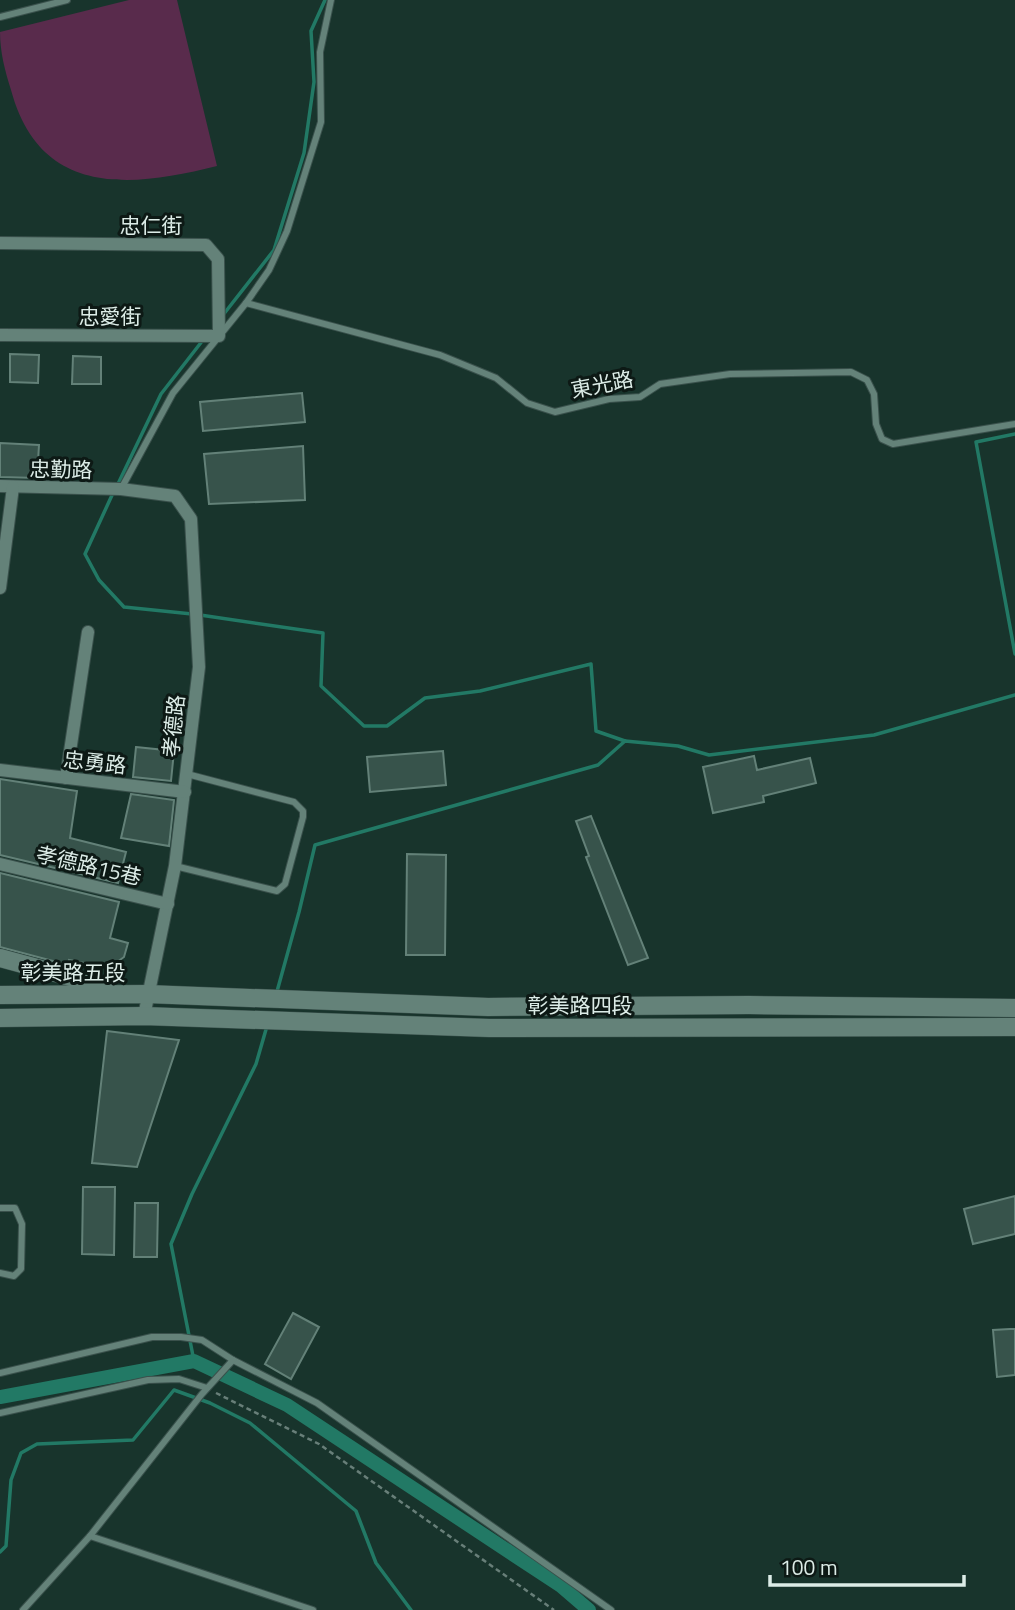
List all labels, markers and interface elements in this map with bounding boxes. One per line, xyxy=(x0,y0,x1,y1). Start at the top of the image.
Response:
street label: 忠仁街 xyxy=(120,209,183,241)
street label: 忠愛街 xyxy=(79,300,142,332)
street label: 東光路 xyxy=(568,362,636,406)
street label: 忠勤路 xyxy=(29,452,93,486)
street label: 孝德路 xyxy=(154,693,192,759)
street label: 忠勇路 xyxy=(62,743,128,781)
street label: 孝德路15巷 xyxy=(33,837,145,893)
street label: 彰美路五段 xyxy=(21,956,126,988)
street label: 彰美路四段 xyxy=(528,989,633,1021)
scale bar xyxy=(770,1544,964,1588)
text: 100 m xyxy=(780,1551,837,1583)

